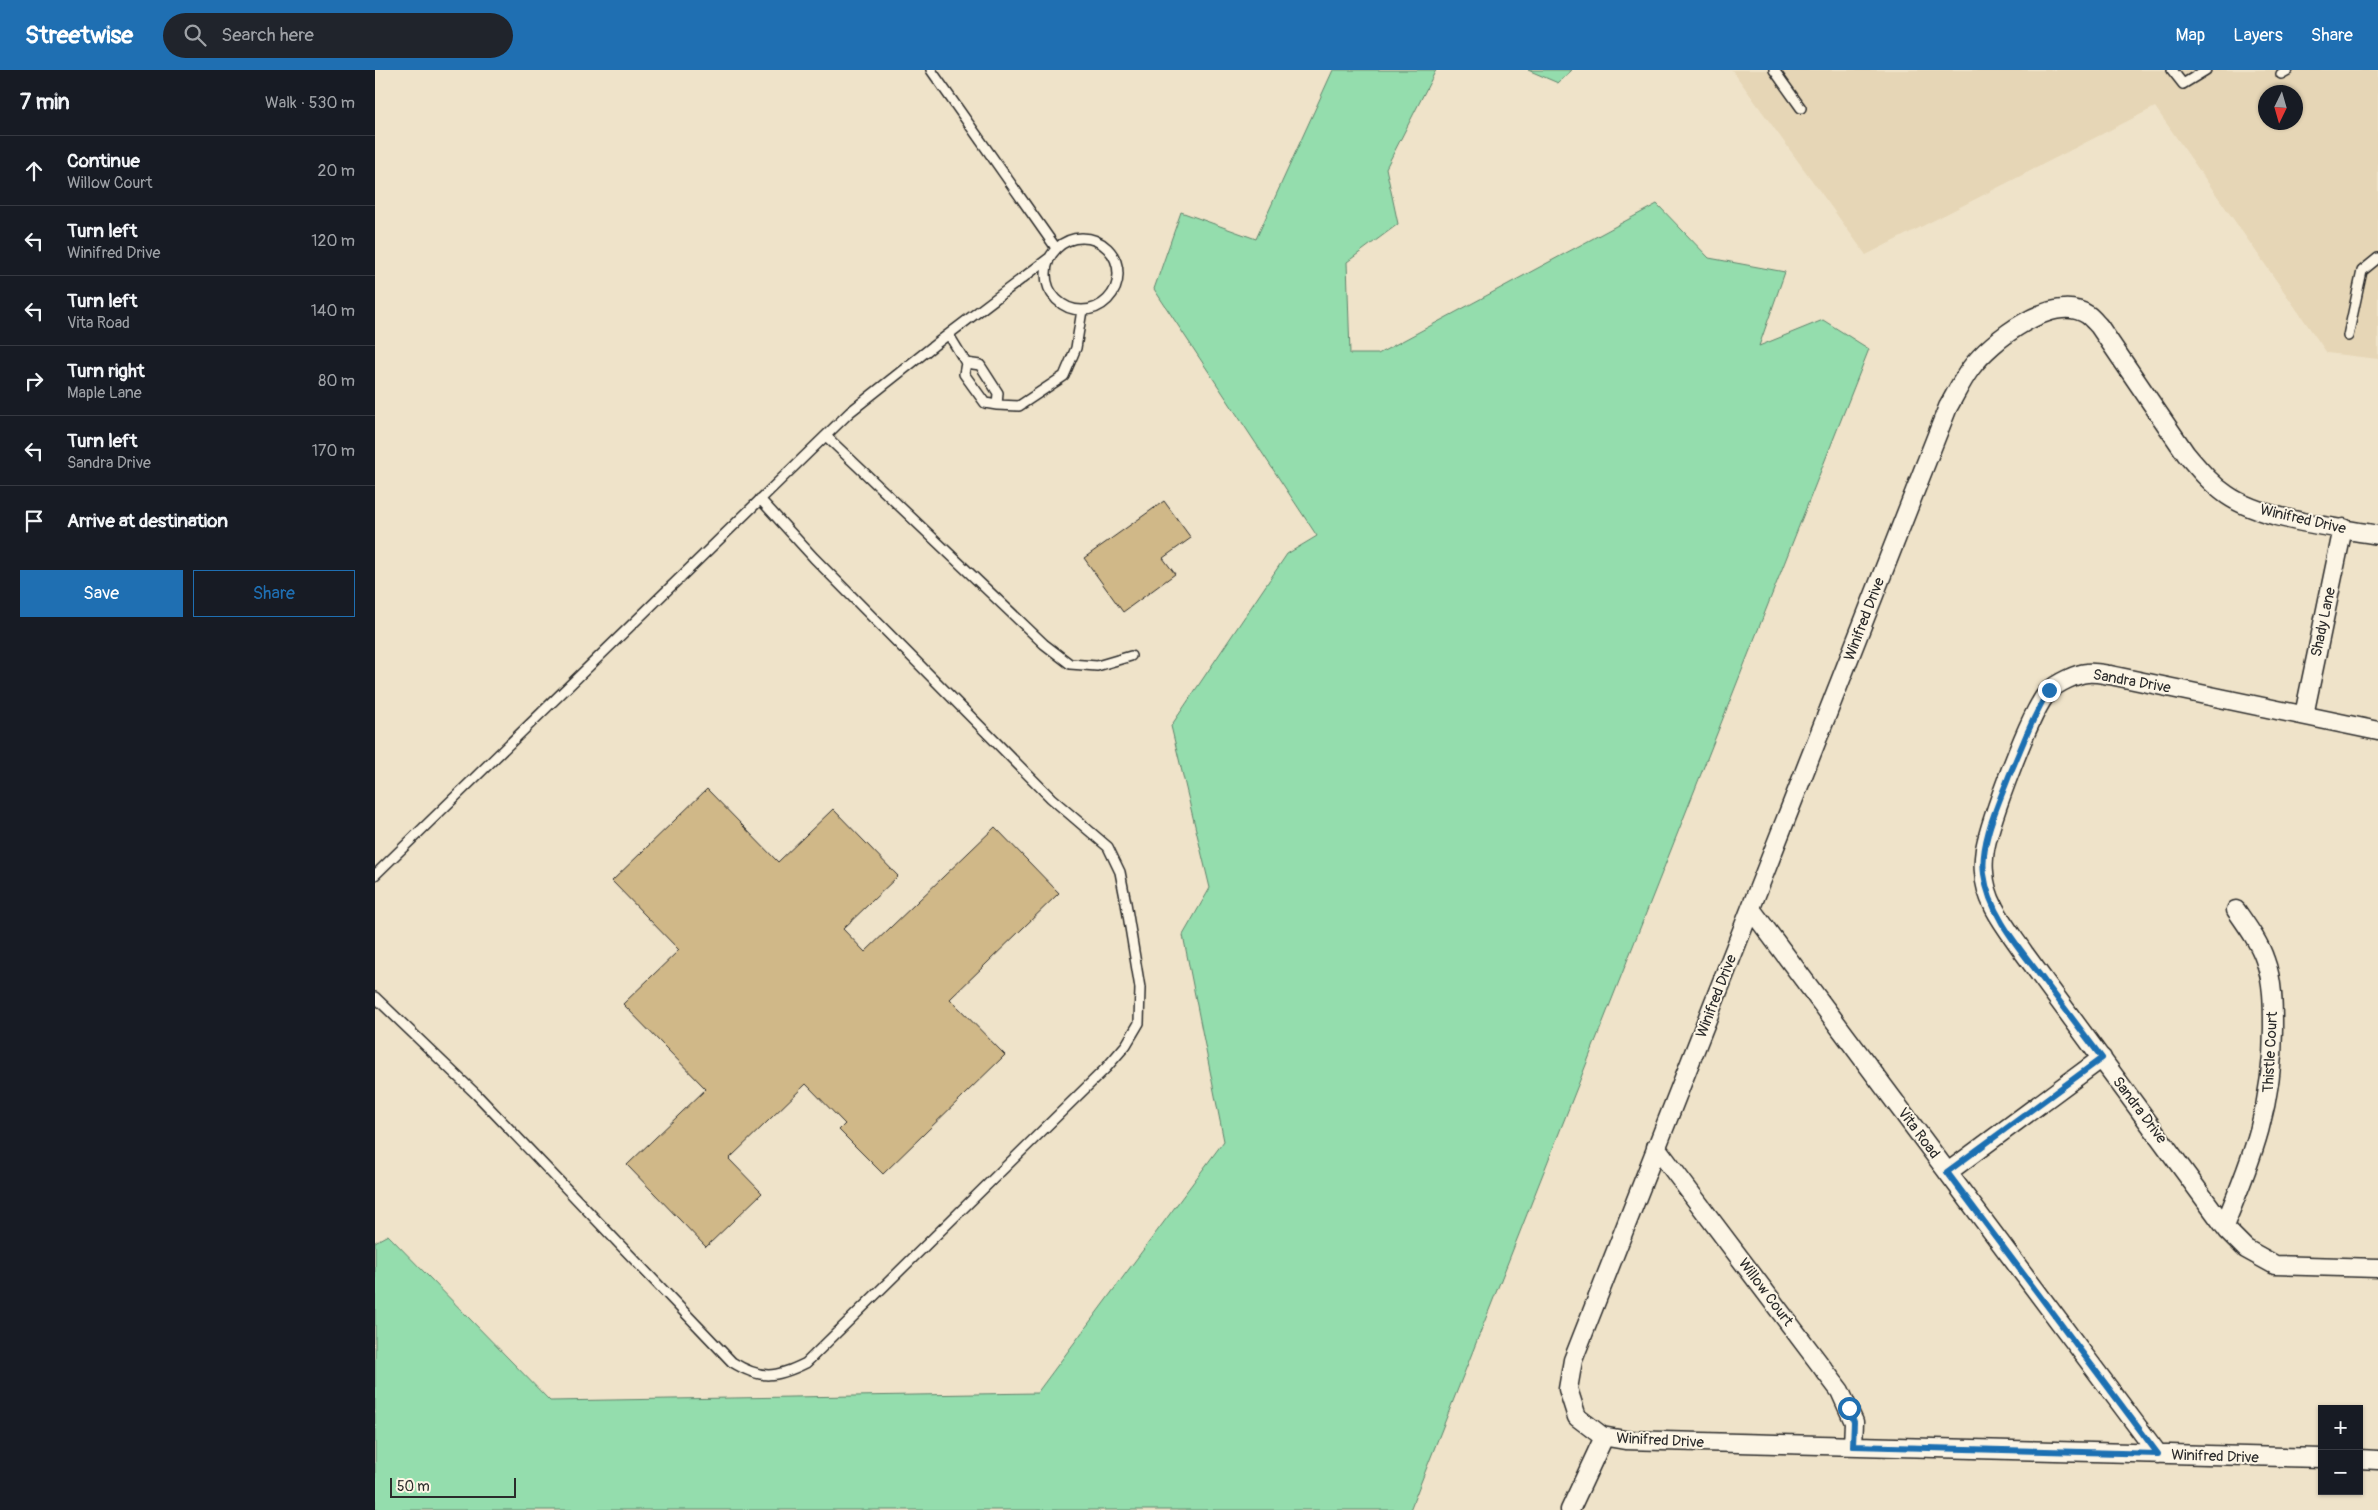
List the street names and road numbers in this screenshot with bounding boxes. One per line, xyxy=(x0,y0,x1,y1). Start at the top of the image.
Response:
street label: Winifred Drive xyxy=(2258,500,2348,539)
street label: Winifred Drive xyxy=(1840,574,1889,664)
street label: Shady Lane xyxy=(2307,585,2340,659)
street label: Sandra Drive xyxy=(2091,665,2173,698)
street label: Winifred Drive xyxy=(1692,951,1741,1041)
street label: Thistle Court xyxy=(2259,1010,2282,1093)
street label: Sandra Drive xyxy=(2108,1073,2171,1148)
street label: Vita Road xyxy=(1893,1104,1944,1163)
street label: Willow Court xyxy=(1734,1255,1798,1331)
street label: Winifred Drive xyxy=(1616,1429,1705,1452)
street label: Winifred Drive xyxy=(2171,1445,2260,1468)

